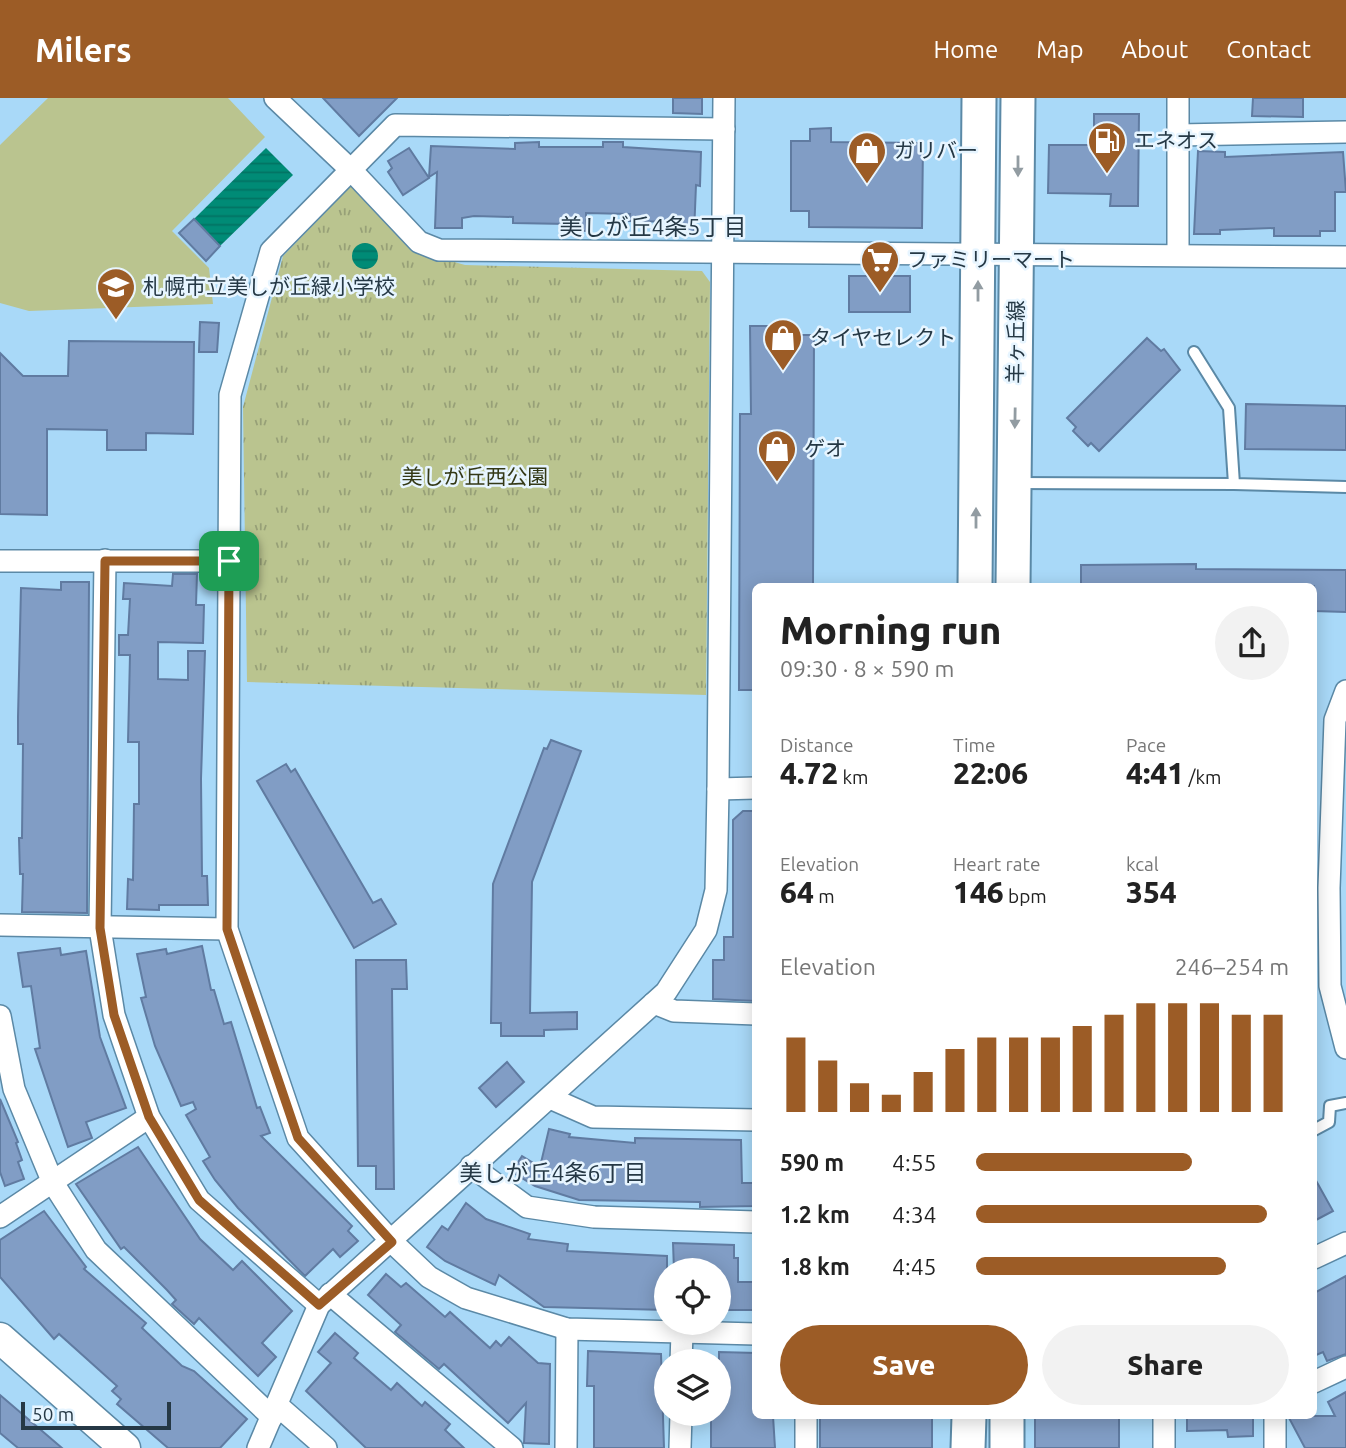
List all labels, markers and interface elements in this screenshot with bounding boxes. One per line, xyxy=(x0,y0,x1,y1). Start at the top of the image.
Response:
text: Milers xyxy=(35,31,132,68)
text: Home xyxy=(933,36,998,63)
text: Map xyxy=(1036,36,1083,63)
text: About xyxy=(1121,36,1188,63)
text: Contact xyxy=(1226,36,1311,63)
fuel station icon: エネオス xyxy=(1086,120,1128,175)
place label: エネオス xyxy=(1134,128,1218,152)
shop icon: ガリバー xyxy=(846,130,888,185)
place label: ガリバー xyxy=(894,138,978,162)
one-way arrow xyxy=(1012,155,1024,177)
district label: 美しが丘4条5丁目 xyxy=(560,214,746,239)
supermarket icon: ファミリーマート xyxy=(859,239,901,294)
place label: ファミリーマート xyxy=(907,247,1075,271)
school or university icon: 札幌市立美しが丘緑小学校 xyxy=(95,266,137,321)
place label: 札幌市立美しが丘緑小学校 xyxy=(143,274,395,298)
one-way arrow xyxy=(972,279,983,301)
street label: 羊ヶ丘線 xyxy=(1002,300,1028,384)
shop icon: タイヤセレクト xyxy=(762,317,804,372)
place label: タイヤセレクト xyxy=(810,325,956,349)
one-way arrow xyxy=(1009,407,1021,429)
shop icon: ゲオ xyxy=(756,428,798,483)
place label: ゲオ xyxy=(804,436,846,460)
park label: 美しが丘西公園 xyxy=(402,464,549,488)
one-way arrow xyxy=(970,507,982,529)
pin xyxy=(199,531,259,591)
icon: arrive xyxy=(210,542,248,580)
button: share xyxy=(1215,606,1289,680)
text: Morning run xyxy=(780,609,1001,651)
text: 09:30 · 8 × 590 m xyxy=(780,656,954,681)
text: Distance xyxy=(780,734,854,756)
text: Time xyxy=(953,734,995,756)
text: Pace xyxy=(1126,734,1166,756)
text: 4.72 xyxy=(780,756,838,790)
text: 22:06 xyxy=(953,756,1028,790)
text: 4:41 xyxy=(1126,756,1184,790)
text: km xyxy=(838,766,868,788)
text: /km xyxy=(1184,766,1222,788)
text: Elevation xyxy=(780,853,859,875)
text: Heart rate xyxy=(953,853,1040,875)
text: kcal xyxy=(1126,853,1159,875)
text: 64 xyxy=(780,875,814,909)
text: 146 xyxy=(953,875,1004,909)
text: 354 xyxy=(1126,875,1177,909)
text: m xyxy=(814,885,835,907)
text: bpm xyxy=(1004,885,1047,907)
text: Elevation xyxy=(780,954,876,979)
text: 246–254 m xyxy=(1175,954,1289,979)
text: 590 m xyxy=(780,1150,844,1175)
text: 4:55 xyxy=(892,1150,937,1175)
district label: 美しが丘4条6丁目 xyxy=(460,1160,646,1185)
text: 1.2 km xyxy=(780,1202,850,1227)
text: 4:34 xyxy=(892,1202,937,1227)
text: 1.8 km xyxy=(780,1254,850,1279)
text: 4:45 xyxy=(892,1254,937,1279)
map controls xyxy=(654,1258,731,1426)
button: locate xyxy=(654,1258,731,1335)
button: Save xyxy=(780,1325,1028,1405)
button: Share xyxy=(1042,1325,1289,1405)
button: layers xyxy=(654,1349,731,1426)
scale bar xyxy=(21,1399,172,1431)
text: 50 m xyxy=(32,1403,74,1425)

